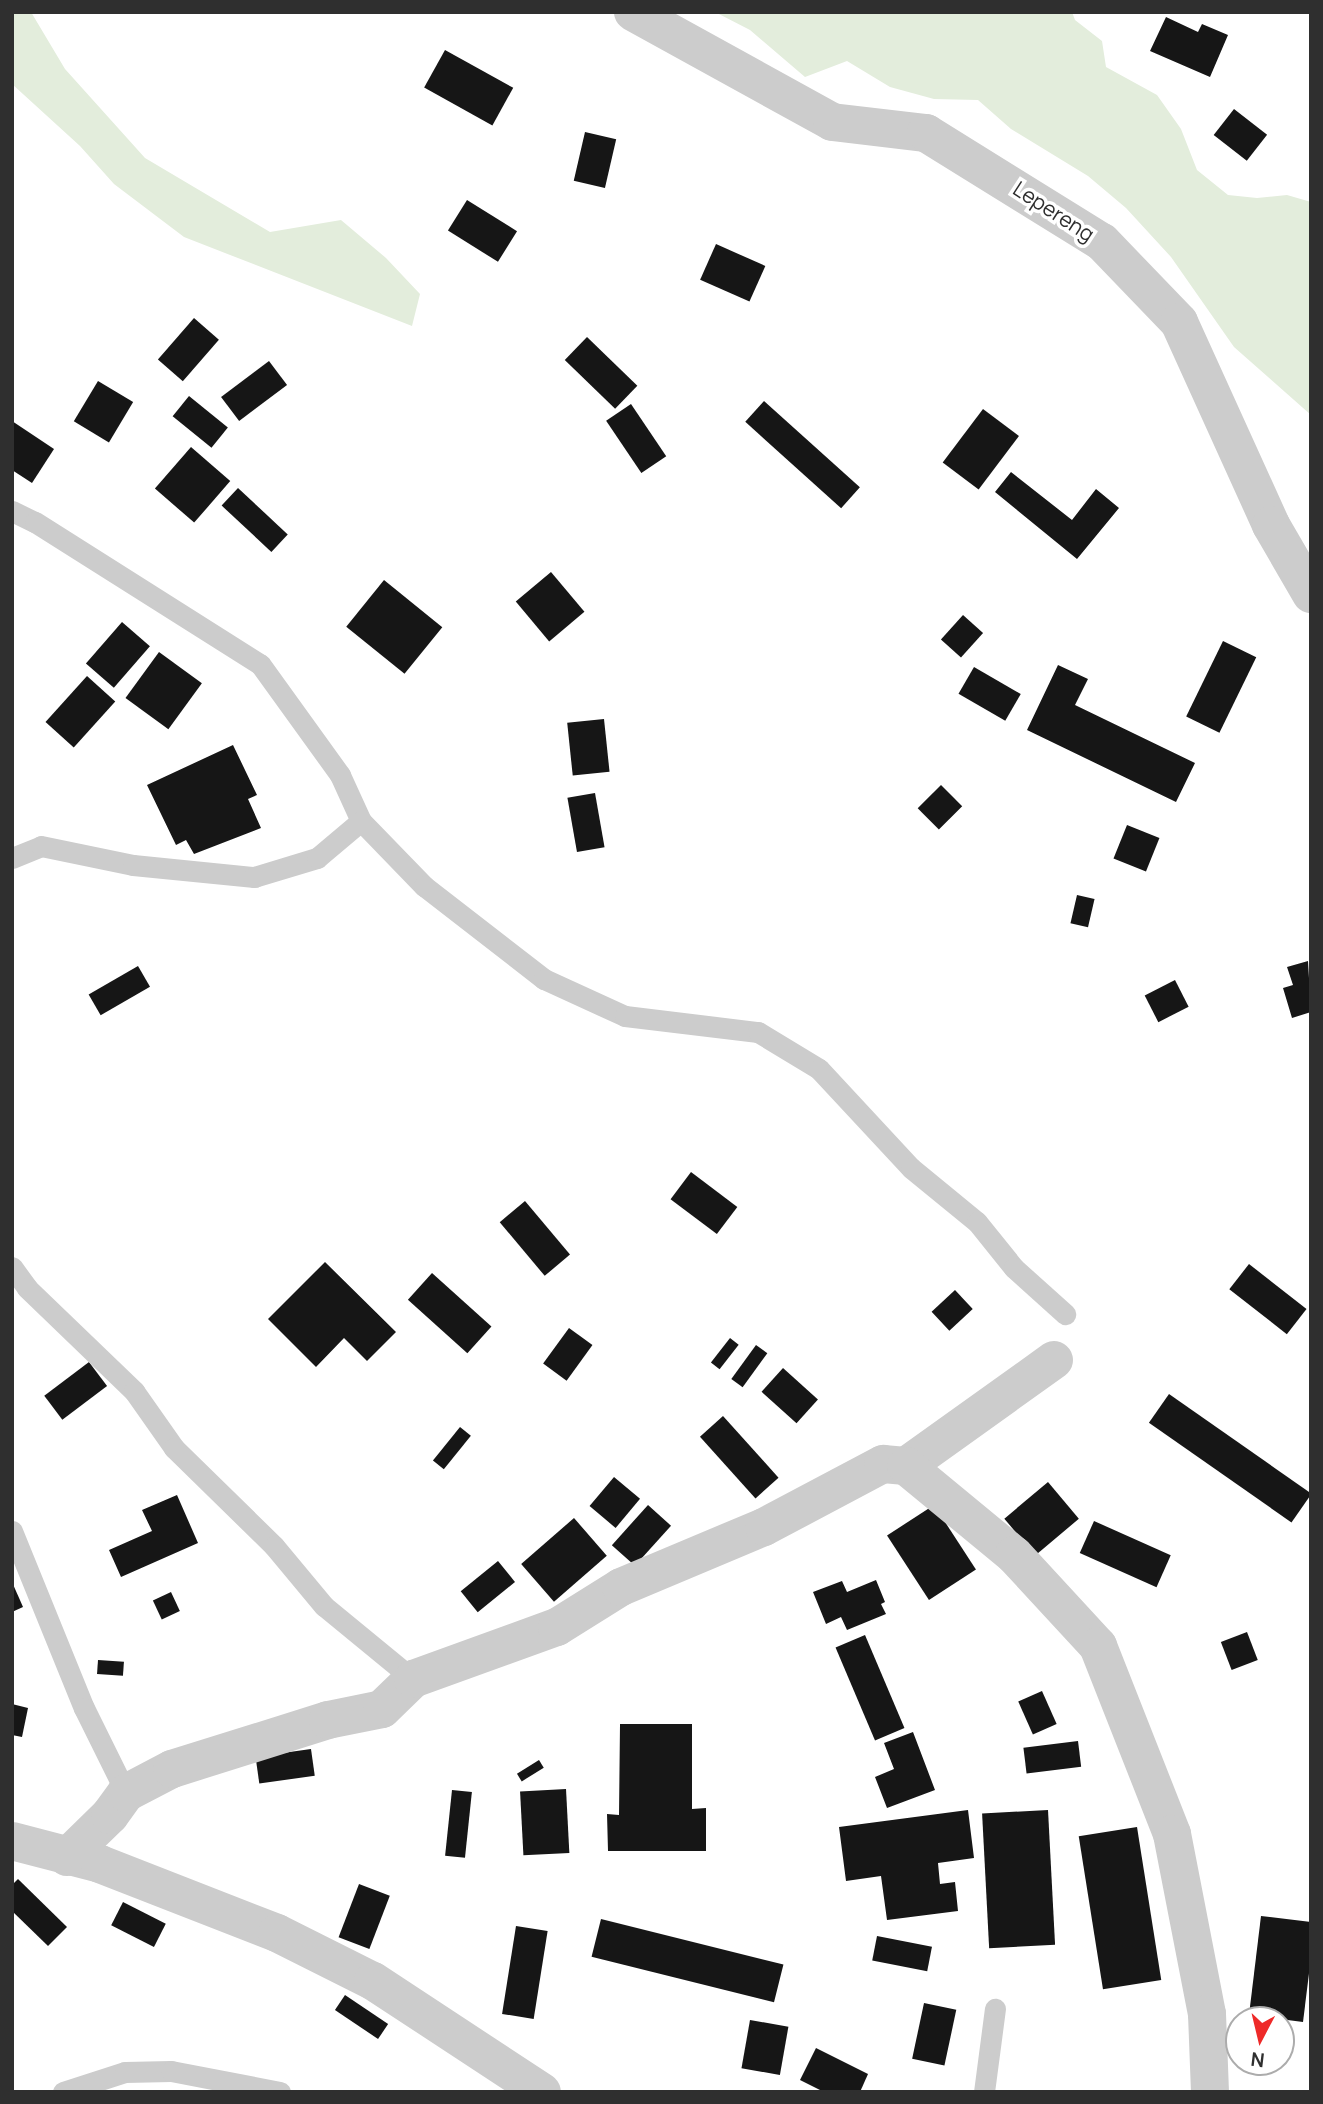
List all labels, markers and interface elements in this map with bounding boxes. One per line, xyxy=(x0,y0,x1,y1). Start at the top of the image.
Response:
street label: Lepereng xyxy=(1009,175,1099,247)
north arrow xyxy=(1225,2006,1295,2076)
text: N xyxy=(1249,2046,1266,2074)

